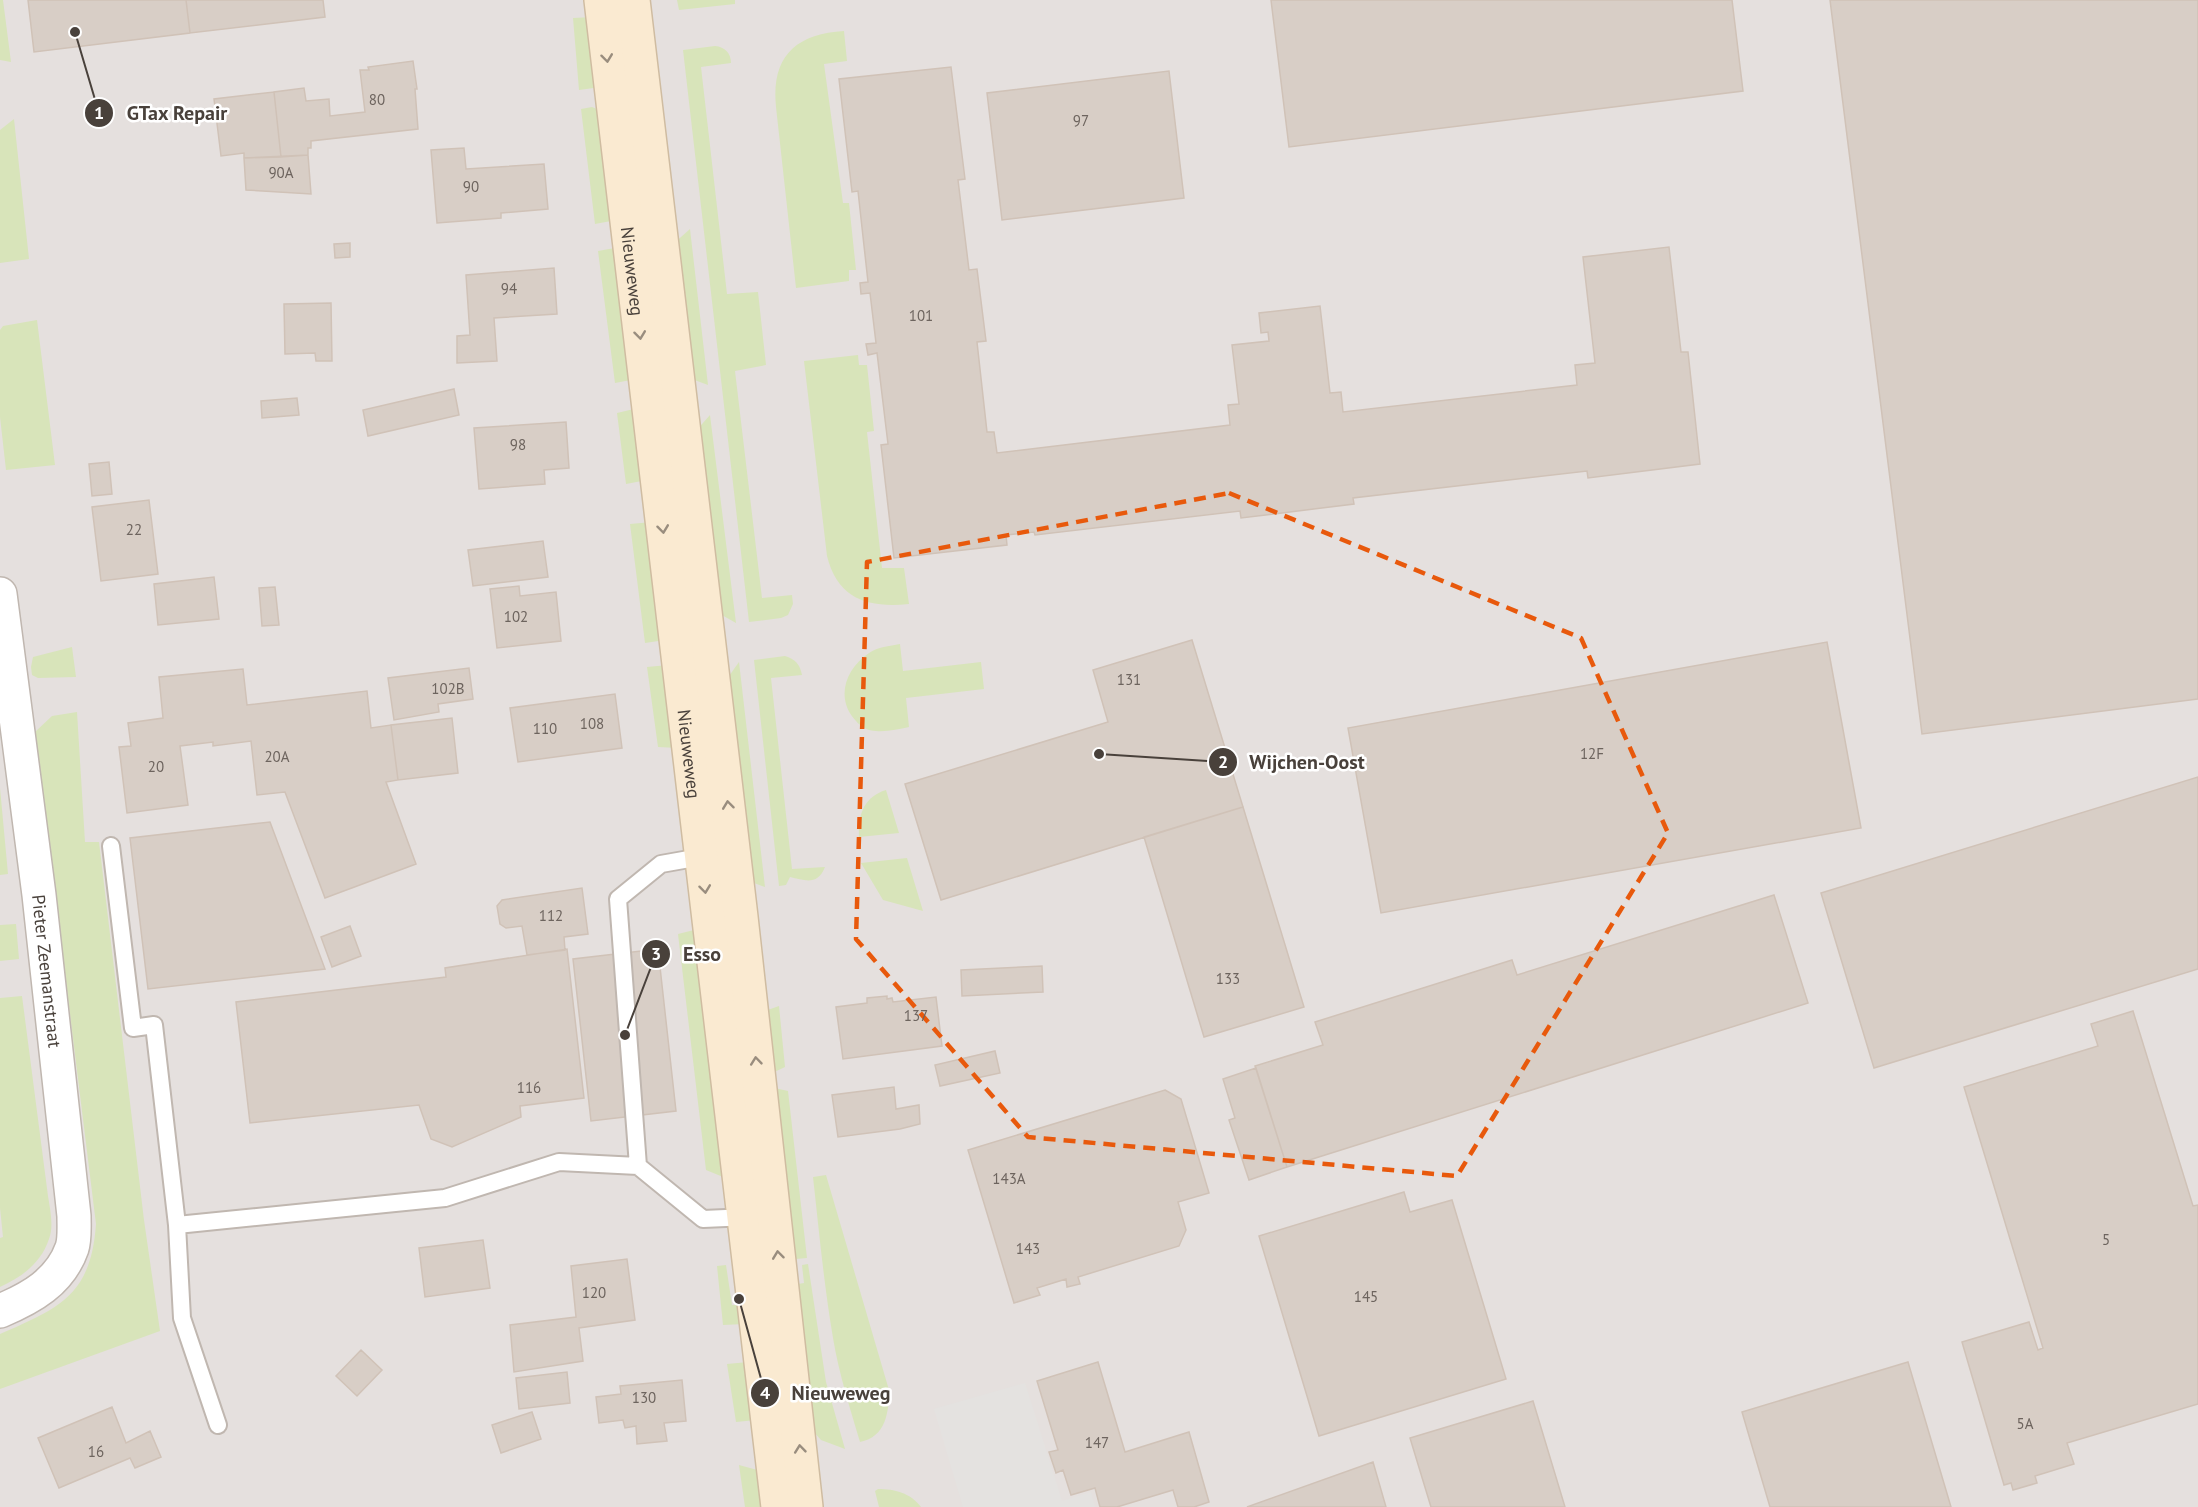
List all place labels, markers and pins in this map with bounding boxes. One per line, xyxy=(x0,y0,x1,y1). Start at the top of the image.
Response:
callout: GTax Repair xyxy=(84,94,240,132)
callout: Wijchen-Oost xyxy=(1208,743,1377,781)
callout: Esso xyxy=(641,935,733,973)
callout: Nieuweweg xyxy=(750,1374,903,1412)

